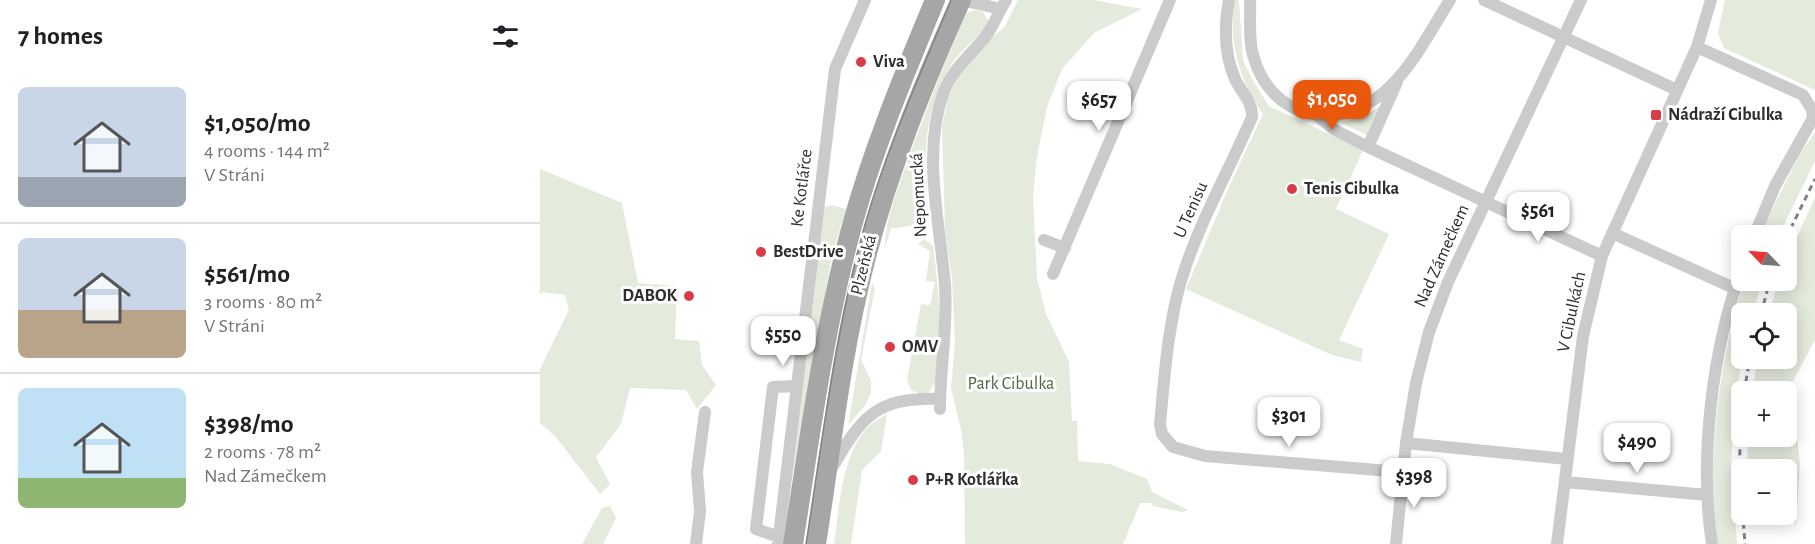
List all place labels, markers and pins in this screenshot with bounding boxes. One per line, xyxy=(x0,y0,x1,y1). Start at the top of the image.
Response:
place label: Viva xyxy=(873,53,905,71)
marker: Viva xyxy=(854,55,868,69)
pin: $1,050 xyxy=(1283,80,1381,131)
pin: $657 xyxy=(1063,81,1135,132)
place label: Nádraží Cibulka xyxy=(1668,106,1783,124)
marker: Nádraží Cibulka xyxy=(1649,108,1663,122)
place label: Tenis Cibulka xyxy=(1304,180,1399,198)
marker: Tenis Cibulka xyxy=(1285,182,1299,196)
pin: $561 xyxy=(1502,192,1574,243)
place label: BestDrive xyxy=(773,243,844,261)
marker: BestDrive xyxy=(754,245,768,259)
place label: DABOK xyxy=(622,287,677,305)
marker: DABOK xyxy=(682,289,696,303)
pin: $550 xyxy=(747,316,819,367)
place label: OMV xyxy=(902,338,939,356)
marker: OMV xyxy=(883,340,897,354)
pin: $301 xyxy=(1253,397,1325,448)
pin: $490 xyxy=(1601,423,1673,474)
pin: $398 xyxy=(1378,458,1450,509)
place label: P+R Kotlářka xyxy=(925,471,1019,489)
marker: P+R Kotlářka xyxy=(906,473,920,487)

